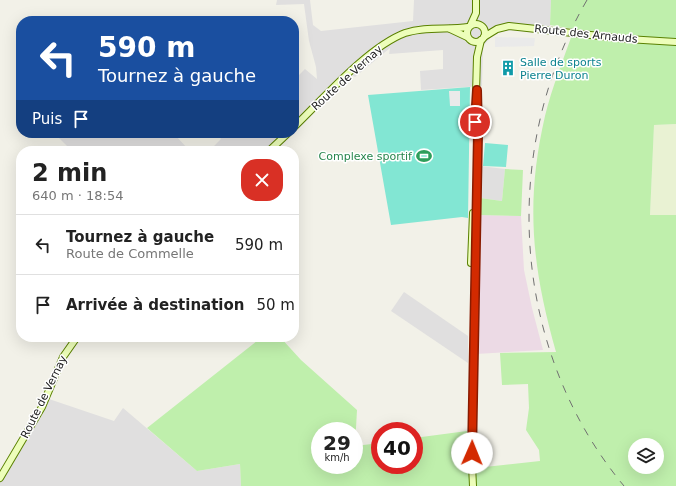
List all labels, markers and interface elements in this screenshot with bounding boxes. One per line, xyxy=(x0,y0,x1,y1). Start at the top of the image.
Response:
street label: Route des Arnauds xyxy=(534,22,638,46)
text: 590 m xyxy=(98,31,195,64)
icon: left xyxy=(32,32,84,84)
street label: Route de Vernay xyxy=(309,43,385,113)
place label: Salle de sports Pierre Duron xyxy=(520,56,602,82)
building icon: Salle de sports Pierre Duron xyxy=(499,59,517,77)
text: Tournez à gauche xyxy=(98,65,256,86)
pin xyxy=(458,105,492,139)
icon: arrive xyxy=(70,108,92,130)
text: Puis xyxy=(32,110,62,128)
icon: arrive xyxy=(464,111,486,133)
sports icon: Complexe sportif xyxy=(415,147,433,165)
place label: Complexe sportif xyxy=(319,150,413,163)
text: 2 min xyxy=(32,159,107,187)
button: close xyxy=(241,159,283,201)
text: 640 m · 18:54 xyxy=(32,188,123,203)
text: Tournez à gauche xyxy=(66,228,214,246)
icon: left xyxy=(32,234,54,256)
text: 590 m xyxy=(235,236,283,254)
text: Route de Commelle xyxy=(66,246,194,261)
icon: arrive xyxy=(32,294,54,316)
text: Arrivée à destination xyxy=(66,296,244,314)
text: 50 m xyxy=(256,296,295,314)
street label: Route de Vernay xyxy=(18,353,70,441)
speed limit sign: 40 xyxy=(371,422,423,474)
text: 29 xyxy=(323,431,351,455)
position arrow xyxy=(451,432,493,474)
map controls xyxy=(628,438,664,474)
button: layers xyxy=(628,438,664,474)
text: km/h xyxy=(324,452,350,463)

